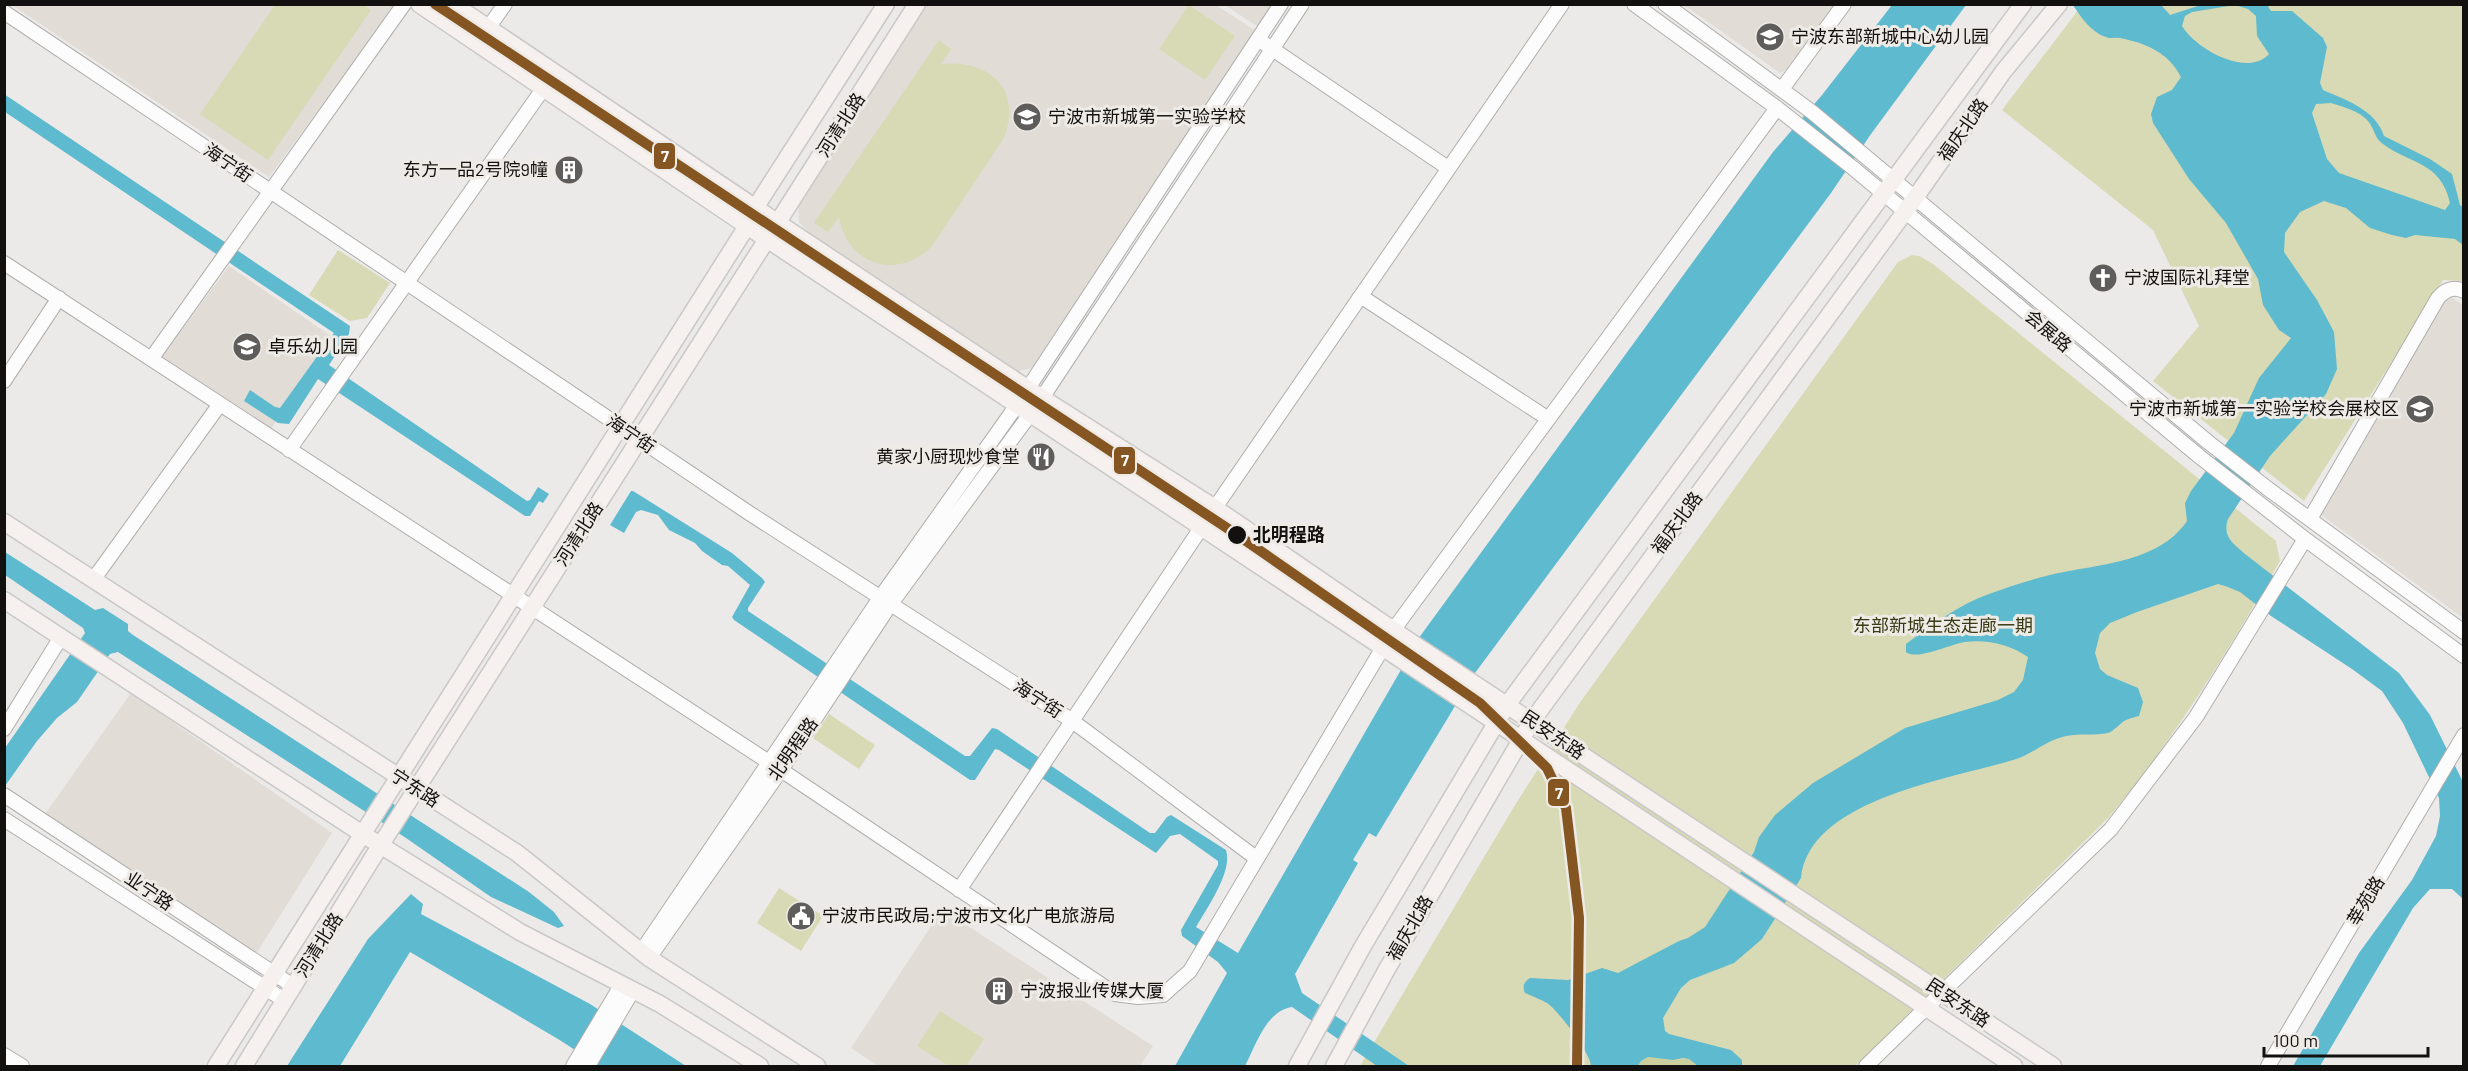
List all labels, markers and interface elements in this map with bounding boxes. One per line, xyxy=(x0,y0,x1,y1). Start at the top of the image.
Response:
school or university icon: 宁波东部新城中心幼儿园 xyxy=(1754,21,1786,53)
place label: 宁波东部新城中心幼儿园 xyxy=(1791,25,1989,47)
street label: 河清北路 xyxy=(811,88,869,161)
street label: 福庆北路 xyxy=(1933,94,1992,165)
school or university icon: 宁波市新城第一实验学校 xyxy=(1011,101,1043,133)
place label: 宁波市新城第一实验学校 xyxy=(1048,105,1246,127)
street label: 海宁街 xyxy=(200,138,257,186)
line badge: 7 xyxy=(653,142,676,170)
text: 7 xyxy=(661,146,669,165)
building icon: 东方一品2号院9幢 xyxy=(553,154,585,186)
place label: 东方一品2号院9幢 xyxy=(403,158,548,180)
church icon: 宁波国际礼拜堂 xyxy=(2087,262,2119,294)
place label: 宁波国际礼拜堂 xyxy=(2124,266,2250,288)
street label: 会展路 xyxy=(2021,304,2076,356)
school or university icon: 卓乐幼儿园 xyxy=(231,331,263,363)
place label: 卓乐幼儿园 xyxy=(268,335,358,357)
school or university icon: 宁波市新城第一实验学校会展校区 xyxy=(2404,393,2436,425)
place label: 宁波市新城第一实验学校会展校区 xyxy=(2129,397,2399,419)
street label: 海宁街 xyxy=(603,409,660,457)
restaurant icon: 黄家小厨现炒食堂 xyxy=(1025,441,1057,473)
place label: 黄家小厨现炒食堂 xyxy=(876,445,1020,467)
line badge: 7 xyxy=(1113,446,1136,475)
text: 7 xyxy=(1121,450,1129,469)
street label: 福庆北路 xyxy=(1646,487,1706,558)
street label: 河清北路 xyxy=(549,497,607,570)
place label: 北明程路 xyxy=(1253,523,1325,545)
marker: 北明程路 xyxy=(1226,524,1248,546)
park label: 东部新城生态走廊一期 xyxy=(1853,614,2033,636)
street label: 海宁街 xyxy=(1010,674,1067,722)
street label: 民安东路 xyxy=(1518,705,1590,763)
street label: 北明程路 xyxy=(763,713,822,784)
street label: 宁东路 xyxy=(387,763,444,811)
line badge: 7 xyxy=(1547,778,1570,807)
text: 7 xyxy=(1555,783,1563,802)
street label: 业宁路 xyxy=(121,866,178,914)
street label: 莘苑路 xyxy=(2342,872,2388,929)
street label: 福庆北路 xyxy=(1382,891,1437,964)
public building icon: 宁波市民政局;宁波市文化广电旅游局 xyxy=(785,900,817,932)
place label: 宁波市民政局;宁波市文化广电旅游局 xyxy=(822,904,1116,926)
street label: 河清北路 xyxy=(290,908,347,981)
street label: 民安东路 xyxy=(1923,973,1995,1031)
building icon: 宁波报业传媒大厦 xyxy=(983,975,1015,1007)
place label: 宁波报业传媒大厦 xyxy=(1020,979,1164,1001)
scale bar xyxy=(2264,1020,2428,1058)
text: 100 m xyxy=(2273,1029,2318,1051)

